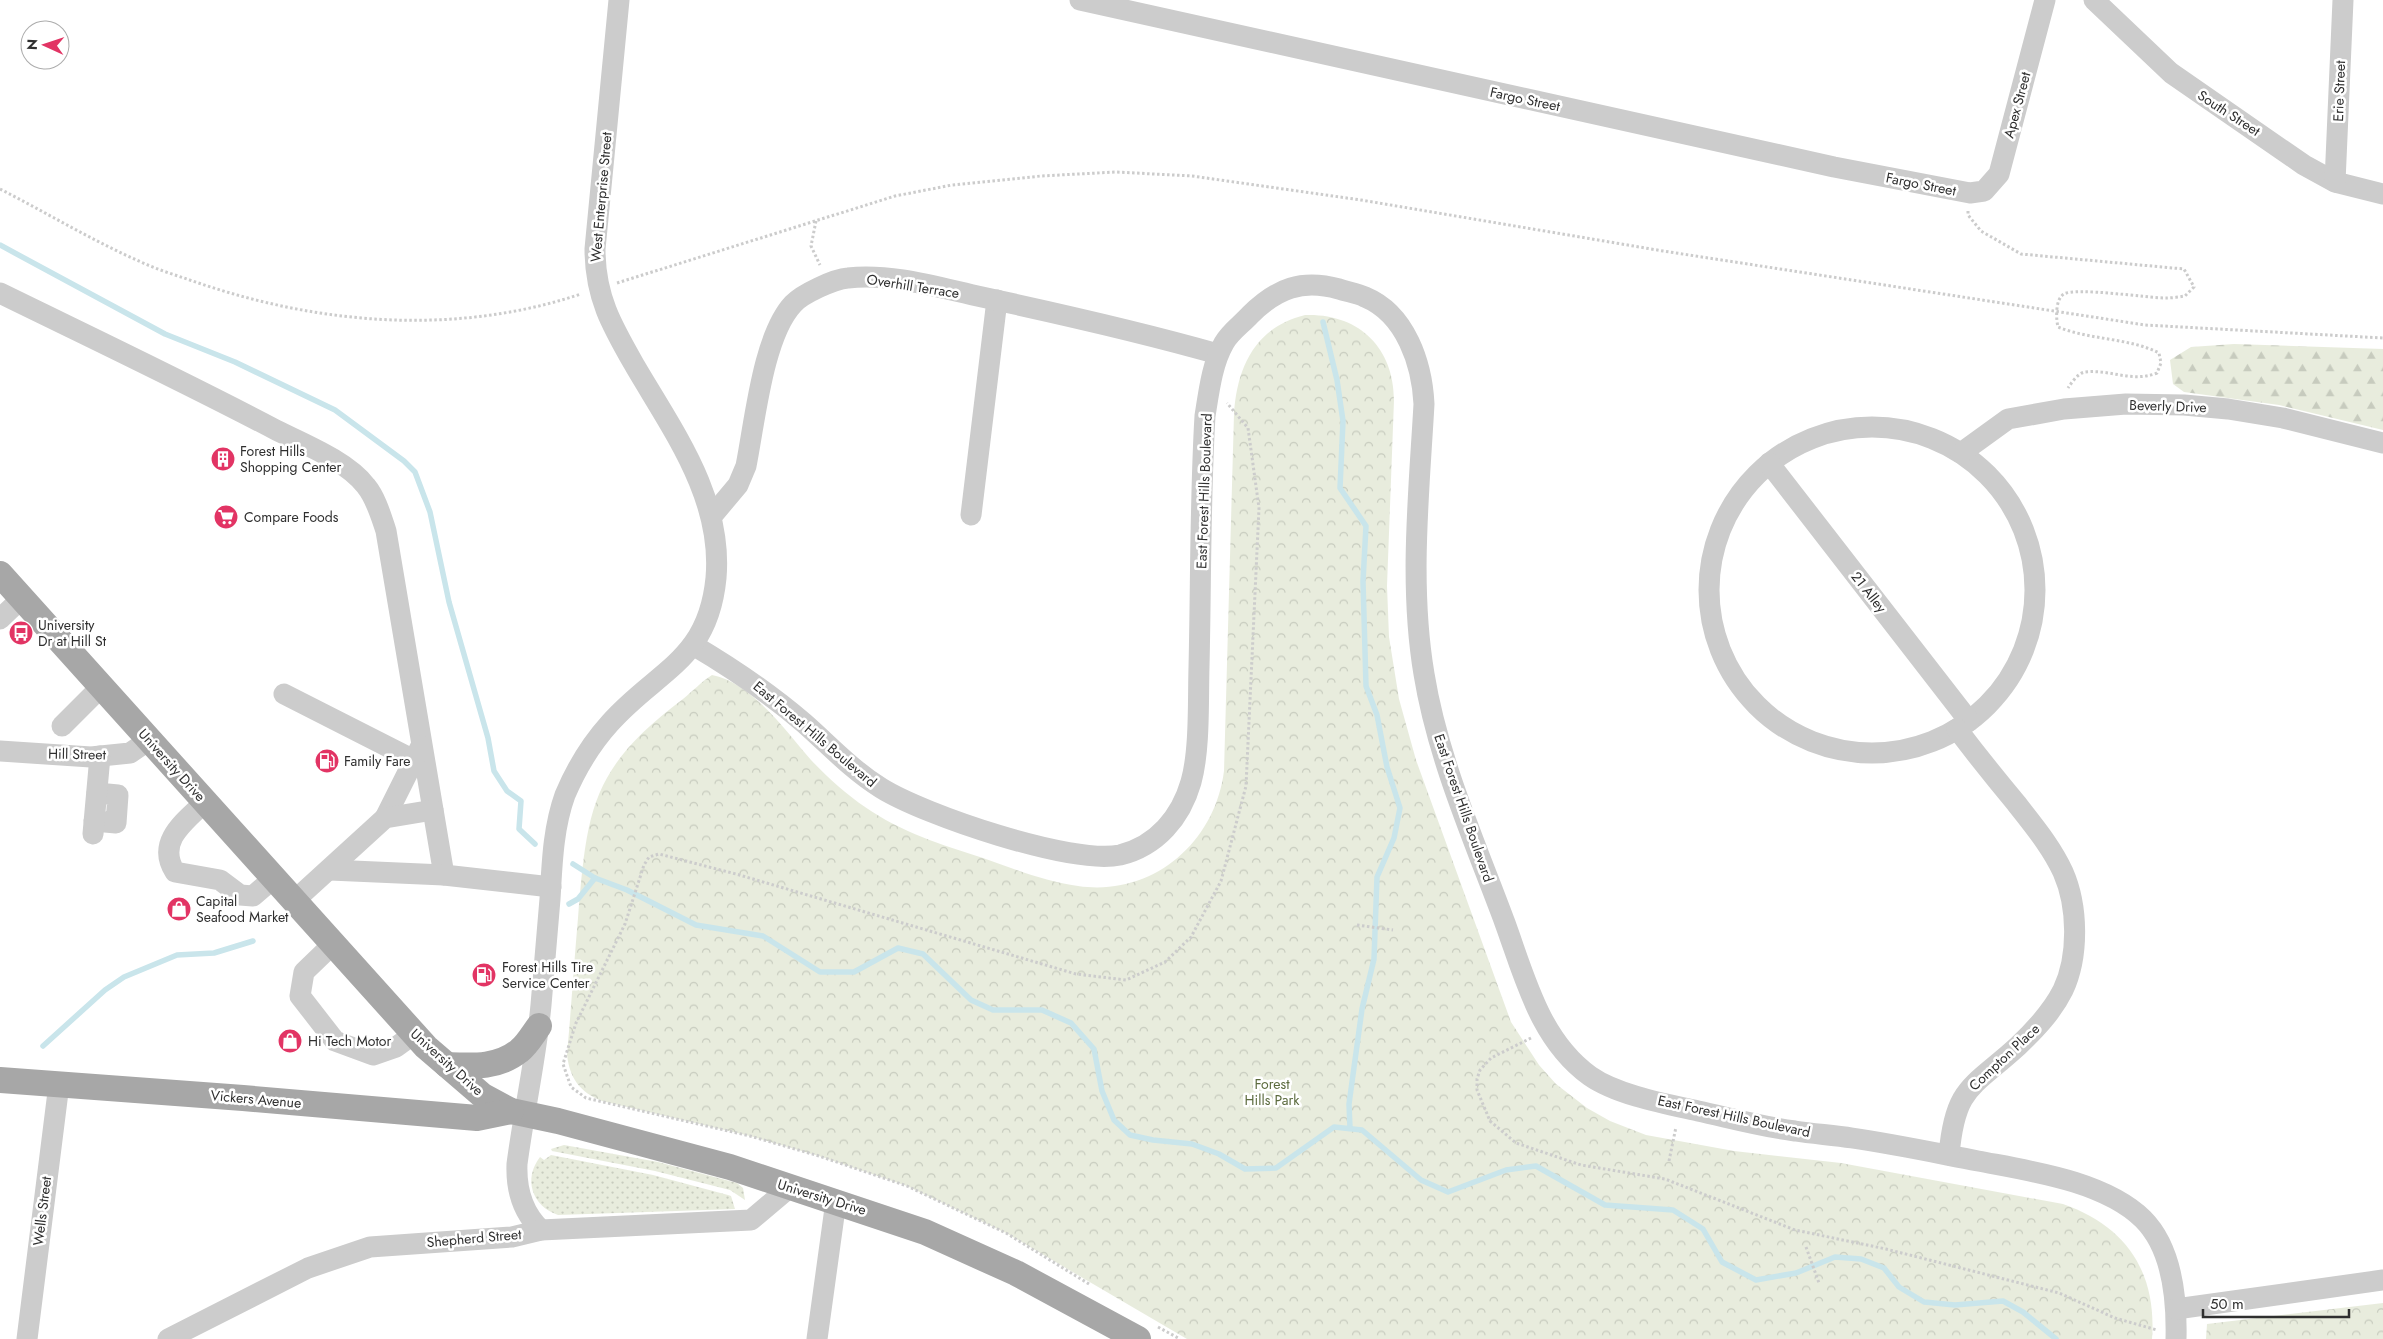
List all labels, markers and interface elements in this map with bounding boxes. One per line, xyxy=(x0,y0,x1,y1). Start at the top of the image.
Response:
north arrow xyxy=(20,20,70,70)
text: N xyxy=(22,38,42,50)
street label: Erie Street xyxy=(2328,60,2350,122)
street label: Apex Street xyxy=(1999,69,2036,140)
street label: Fargo Street xyxy=(1488,82,1562,116)
street label: South Street xyxy=(2194,85,2265,141)
street label: West Enterprise Street xyxy=(585,131,617,263)
street label: Fargo Street xyxy=(1884,167,1958,201)
street label: Overhill Terrace xyxy=(865,269,961,303)
street label: Beverly Drive xyxy=(2129,395,2207,417)
street label: East Forest Hills Boulevard xyxy=(1191,413,1217,569)
place label: Forest Hills Shopping Center xyxy=(240,441,342,477)
building icon: Forest Hills Shopping Center xyxy=(210,446,236,472)
supermarket icon: Compare Foods xyxy=(213,504,239,530)
place label: Compare Foods xyxy=(244,507,339,527)
street label: 21 Alley xyxy=(1847,567,1892,617)
place label: University Dr at Hill St xyxy=(38,615,107,651)
bus stop icon: University Dr at Hill St xyxy=(8,620,34,646)
street label: East Forest Hills Boulevard xyxy=(749,676,881,792)
street label: University Drive xyxy=(134,724,210,806)
street label: East Forest Hills Boulevard xyxy=(1429,731,1499,885)
street label: Hill Street xyxy=(48,743,107,765)
fuel station icon: Family Fare xyxy=(314,748,340,774)
place label: Family Fare xyxy=(344,751,411,771)
place label: Capital Seafood Market xyxy=(196,891,289,927)
shop icon: Capital Seafood Market xyxy=(166,896,192,922)
place label: Forest Hills Tire Service Center xyxy=(502,957,593,993)
fuel station icon: Forest Hills Tire Service Center xyxy=(471,962,497,988)
street label: Compton Place xyxy=(1964,1019,2044,1095)
street label: University Drive xyxy=(406,1024,488,1100)
shop icon: Hi Tech Motor xyxy=(277,1028,303,1054)
place label: Hi Tech Motor xyxy=(308,1031,391,1051)
park label: Forest Hills Park xyxy=(1245,1074,1300,1110)
street label: Vickers Avenue xyxy=(210,1085,302,1113)
street label: East Forest Hills Boulevard xyxy=(1656,1090,1812,1142)
street label: University Drive xyxy=(775,1174,869,1220)
street label: Wells Street xyxy=(28,1175,56,1247)
street label: Shepherd Street xyxy=(426,1224,523,1252)
scale bar xyxy=(2203,1286,2349,1318)
text: 50 m xyxy=(2210,1293,2244,1315)

